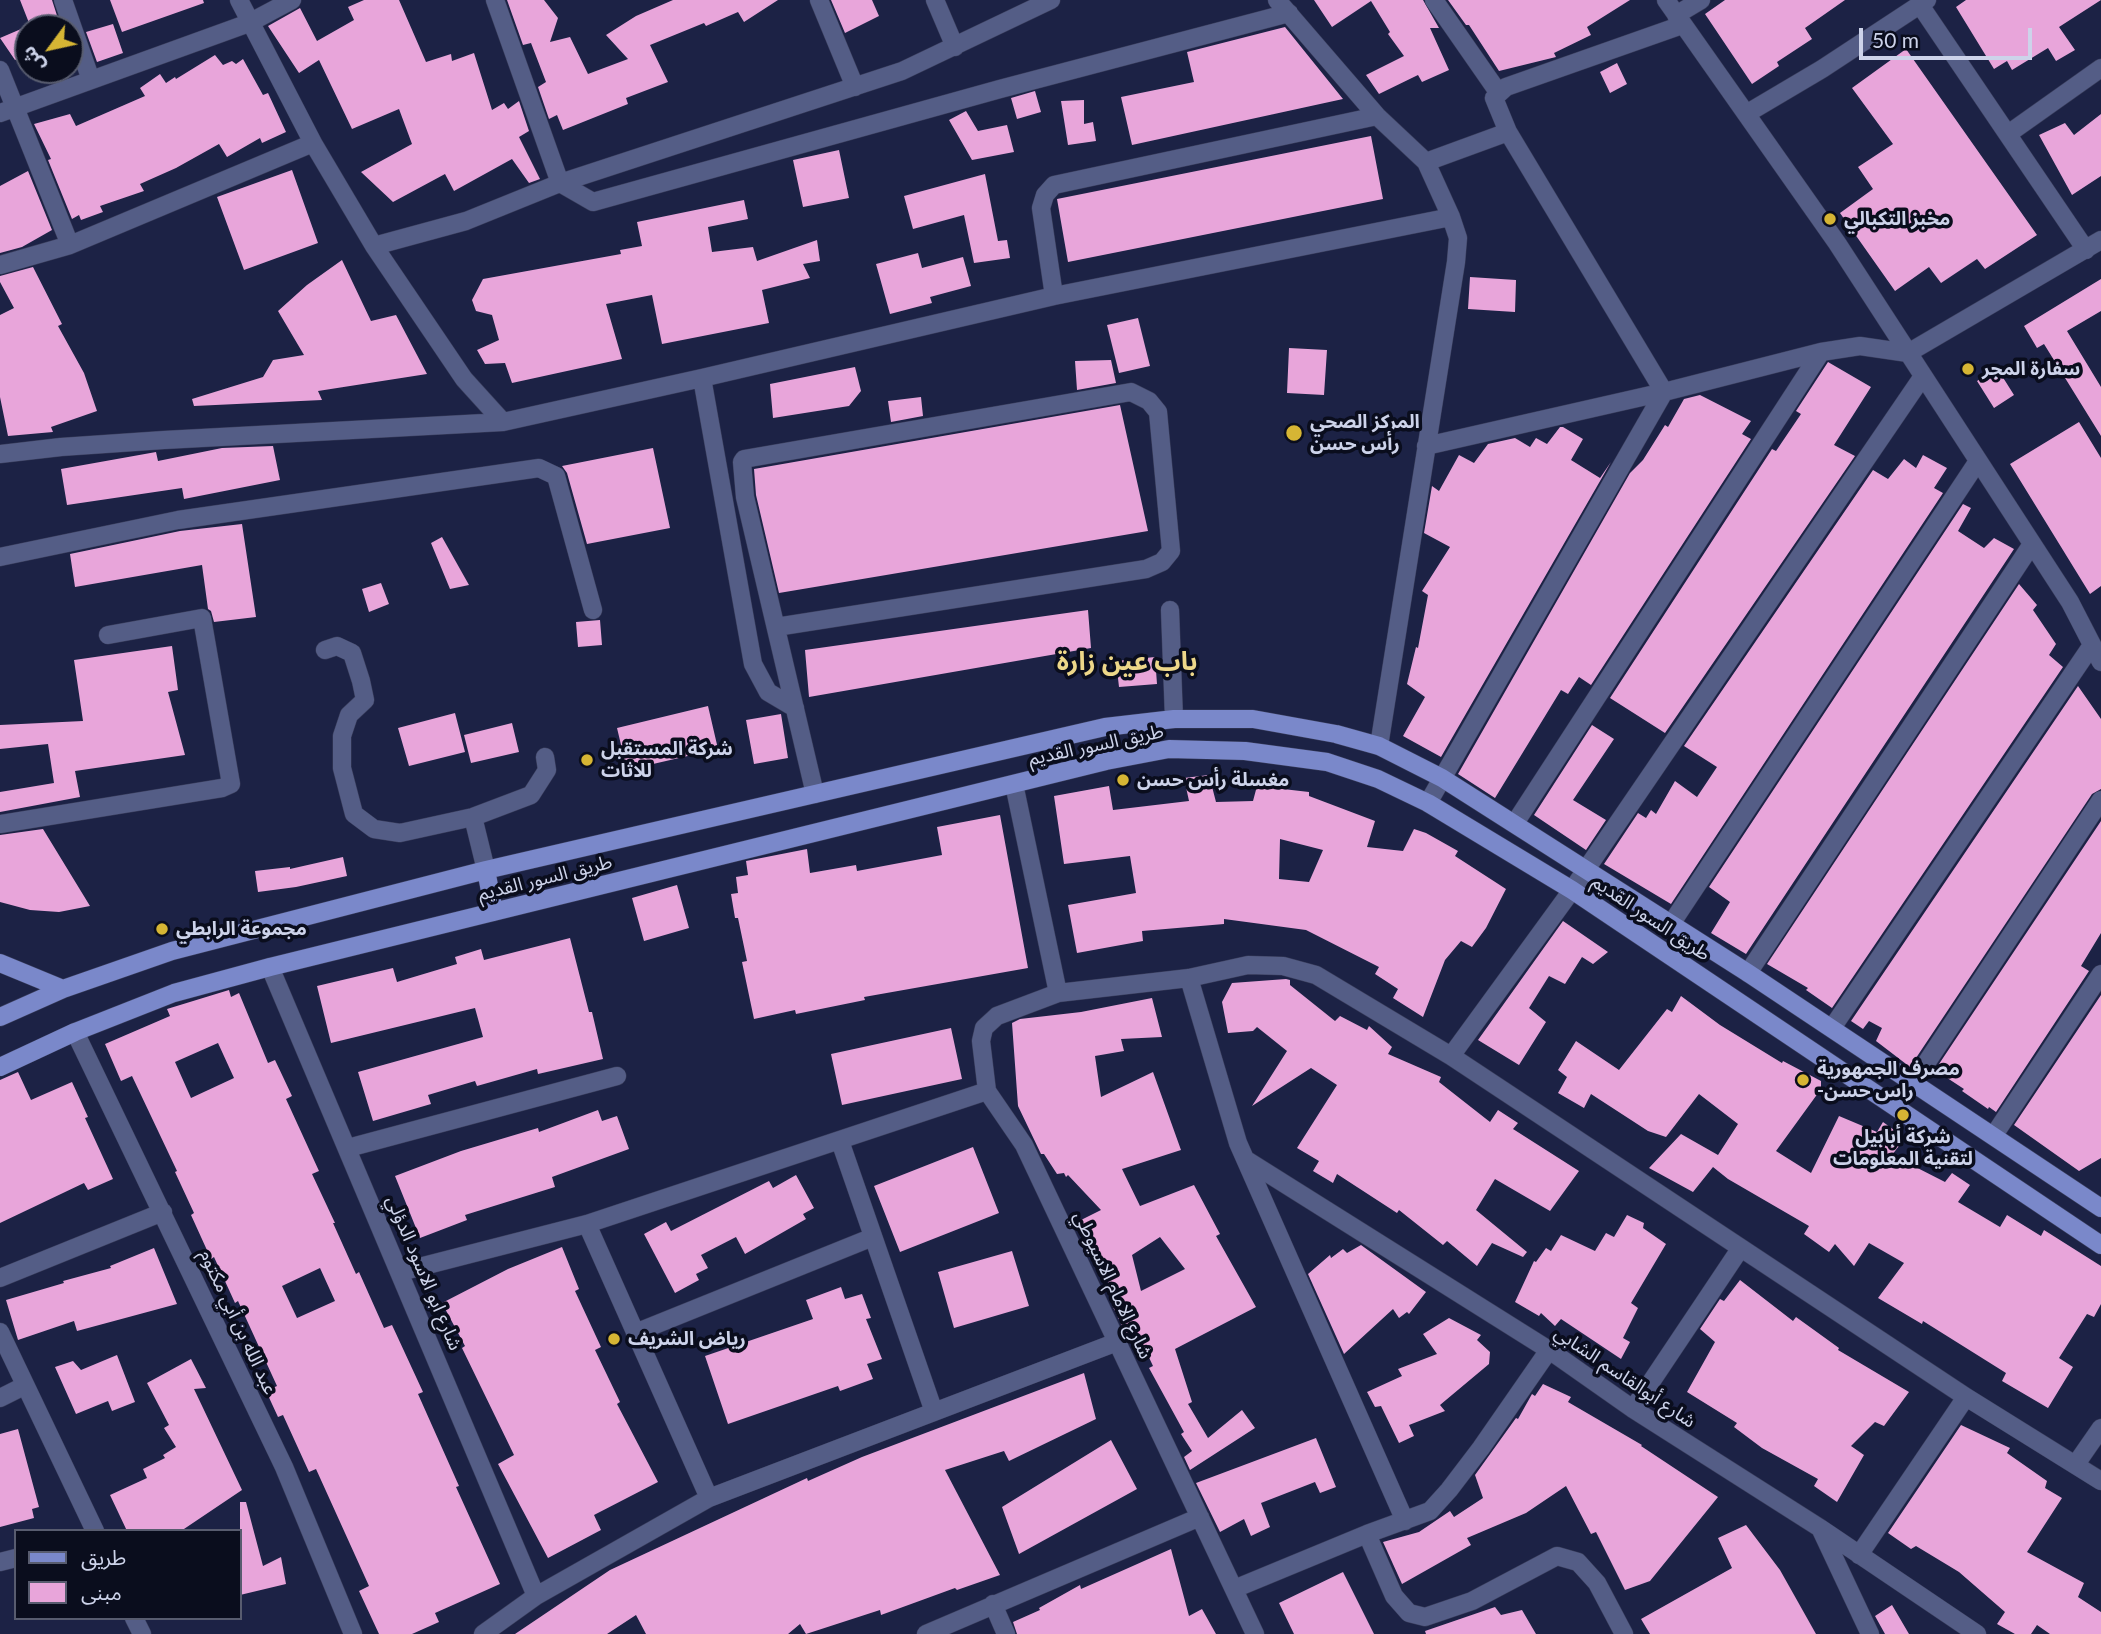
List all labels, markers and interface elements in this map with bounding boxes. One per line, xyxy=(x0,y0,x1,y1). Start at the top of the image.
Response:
north arrow xyxy=(14,14,84,84)
scale bar xyxy=(1863,14,2036,58)
text: 50 m xyxy=(1872,27,1919,52)
text: ش xyxy=(16,42,49,77)
place label: مخبز التكبالي xyxy=(1844,208,1950,230)
marker: مخبز التكبالي xyxy=(1822,211,1838,227)
place label: سفارة المجر xyxy=(1982,358,2080,380)
marker: سفارة المجر xyxy=(1960,361,1976,377)
place label: المركز الصحي رأس حسن xyxy=(1310,411,1420,455)
marker: المركز الصحي رأس حسن xyxy=(1284,423,1304,443)
district label: باب عين زارة xyxy=(1057,646,1197,678)
street label: طريق السور القديم xyxy=(1026,720,1166,770)
place label: شركة المستقبل للاثات xyxy=(601,738,733,782)
marker: شركة المستقبل للاثات xyxy=(579,752,595,768)
place label: مغسلة رأس حسن xyxy=(1137,769,1289,791)
marker: مغسلة رأس حسن xyxy=(1115,772,1131,788)
street label: طريق السور القديم xyxy=(476,850,614,906)
street label: طريق السور القديم xyxy=(1588,870,1714,966)
place label: مجموعة الرابطي xyxy=(176,918,307,940)
marker: مجموعة الرابطي xyxy=(154,921,170,937)
place label: مصرف الجمهورية -راس حسن xyxy=(1817,1058,1960,1102)
marker: مصرف الجمهورية -راس حسن xyxy=(1795,1072,1811,1088)
marker: شركة أبابيل لتقنية المعلومات xyxy=(1895,1107,1911,1123)
place label: شركة أبابيل لتقنية المعلومات xyxy=(1833,1126,1973,1170)
street label: شارع ابو الاسود الدؤلي xyxy=(381,1192,467,1354)
street label: شارع الامام الاسيوطي xyxy=(1069,1207,1157,1363)
street label: عبد الله بن أبي مكتوم xyxy=(194,1246,282,1398)
street label: شارع أبوالقاسم الشابي xyxy=(1550,1321,1700,1433)
place label: رياض الشريف xyxy=(628,1328,746,1350)
marker: رياض الشريف xyxy=(606,1331,622,1347)
legend xyxy=(14,1529,242,1620)
text: طريق xyxy=(81,1544,126,1569)
text: مبنى xyxy=(81,1579,122,1604)

